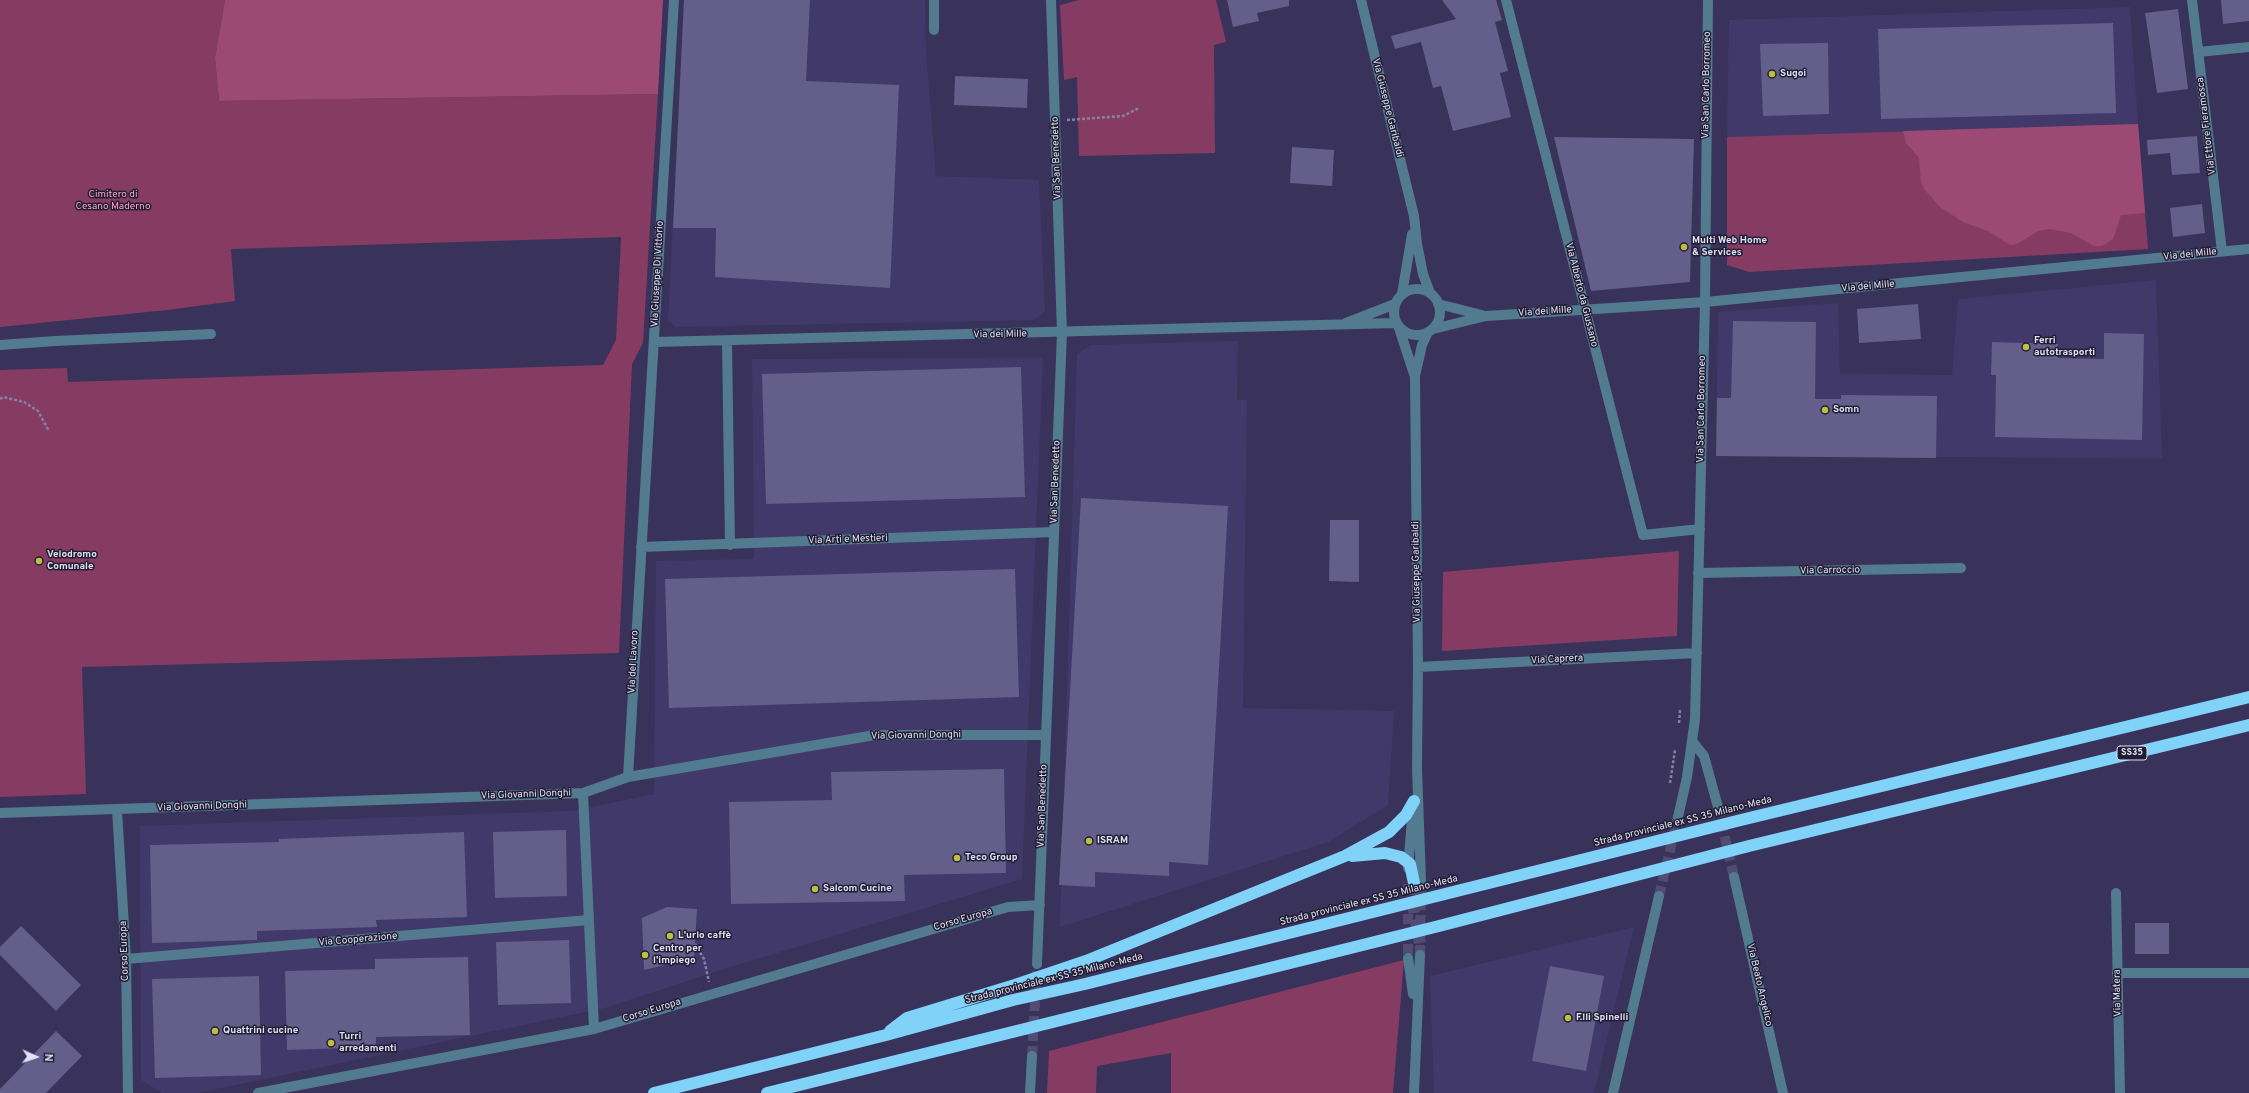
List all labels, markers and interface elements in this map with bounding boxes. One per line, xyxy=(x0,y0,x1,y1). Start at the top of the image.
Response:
street label: Via San Carlo Borromeo xyxy=(1700,31,1714,139)
street label: Via Giuseppe Garibaldi xyxy=(1369,57,1405,159)
place label: Sugoi xyxy=(1780,68,1806,80)
marker: Sugoi xyxy=(1767,69,1777,79)
street label: Via Ettore Fieramosca xyxy=(2195,76,2219,176)
street label: Via San Benedetto xyxy=(1050,116,1064,200)
park label: Cimitero di Cesano Maderno xyxy=(76,189,150,212)
street label: Via Giuseppe Di Vittorio xyxy=(649,221,667,327)
place label: Multi Web Home & Services xyxy=(1692,235,1767,258)
street label: Via Alberto da Giussano xyxy=(1562,241,1600,349)
marker: Multi Web Home & Services xyxy=(1679,242,1689,252)
street label: Via dei Mille xyxy=(2163,246,2217,264)
street label: Via dei Mille xyxy=(1841,279,1895,295)
street label: Via dei Mille xyxy=(1518,304,1572,320)
street label: Via dei Mille xyxy=(973,329,1027,341)
place label: Ferri autotrasporti xyxy=(2034,335,2095,358)
marker: Ferri autotrasporti xyxy=(2021,342,2031,352)
street label: Via San Carlo Borromeo xyxy=(1695,355,1709,463)
place label: Somn xyxy=(1833,404,1859,416)
marker: Somn xyxy=(1820,405,1830,415)
street label: Via San Benedetto xyxy=(1049,440,1063,524)
street label: Via Giuseppe Garibaldi xyxy=(1410,521,1424,623)
street label: Via Arti e Mestieri xyxy=(808,533,888,547)
place label: Velodromo Comunale xyxy=(47,549,97,572)
marker: Velodromo Comunale xyxy=(34,556,44,566)
street label: Via Carroccio xyxy=(1800,564,1860,578)
street label: Via del Lavoro xyxy=(626,630,642,694)
street label: Via Caprera xyxy=(1531,653,1583,667)
street label: Via Giovanni Donghi xyxy=(871,729,961,743)
road number: SS35 xyxy=(2117,746,2147,760)
street label: Via San Benedetto xyxy=(1036,764,1050,848)
street label: Via Giovanni Donghi xyxy=(481,787,571,803)
street label: Strada provinciale ex SS 35 Milano-Meda xyxy=(1593,794,1773,850)
street label: Via Giovanni Donghi xyxy=(157,799,247,815)
place label: ISRAM xyxy=(1097,835,1128,847)
marker: ISRAM xyxy=(1084,836,1094,846)
place label: Teco Group xyxy=(965,852,1018,864)
marker: Teco Group xyxy=(952,853,962,863)
street label: Strada provinciale ex SS 35 Milano-Meda xyxy=(1279,873,1459,929)
place label: Salcom Cucine xyxy=(823,883,892,895)
marker: Salcom Cucine xyxy=(810,884,820,894)
street label: Corso Europa xyxy=(932,906,994,934)
street label: Corso Europa xyxy=(118,921,132,981)
place label: L'urlo caffè xyxy=(678,930,731,942)
street label: Via Cooperazione xyxy=(318,931,398,949)
marker: L'urlo caffè xyxy=(665,931,675,941)
street label: Via Beato Angelico xyxy=(1744,942,1774,1028)
place label: Centro per l'impiego xyxy=(653,943,702,966)
marker: Centro per l'impiego xyxy=(640,950,650,960)
street label: Strada provinciale ex SS 35 Milano-Meda xyxy=(964,951,1144,1007)
street label: Via Matera xyxy=(2112,969,2124,1017)
street label: Corso Europa xyxy=(621,996,683,1026)
place label: F.lli Spinelli xyxy=(1576,1012,1628,1024)
marker: F.lli Spinelli xyxy=(1563,1013,1573,1023)
place label: Quattrini cucine xyxy=(223,1025,298,1037)
marker: Quattrini cucine xyxy=(210,1026,220,1036)
place label: Turri arredamenti xyxy=(339,1031,396,1054)
north arrow xyxy=(16,1037,56,1077)
marker: Turri arredamenti xyxy=(326,1038,336,1048)
text: N xyxy=(41,1053,55,1062)

